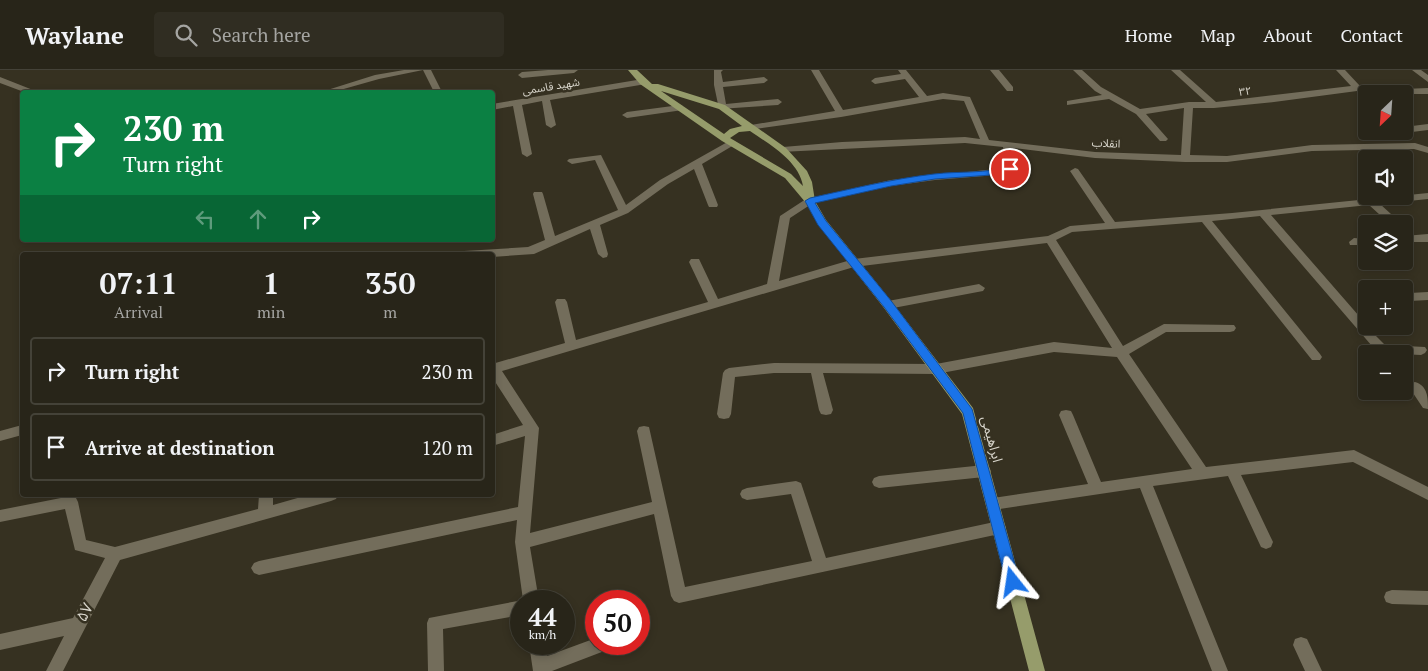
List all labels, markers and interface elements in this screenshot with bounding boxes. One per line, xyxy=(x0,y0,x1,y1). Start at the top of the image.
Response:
search box xyxy=(154,12,504,57)
text: Waylane xyxy=(25,19,124,51)
icon: search xyxy=(172,21,200,49)
text: Search here xyxy=(212,22,311,47)
text: Home xyxy=(1125,23,1172,47)
text: Map xyxy=(1200,23,1235,47)
text: About xyxy=(1263,23,1312,47)
text: Contact xyxy=(1340,23,1403,47)
street label: شهید قاسمی xyxy=(521,74,581,98)
street label: ۳۲ xyxy=(1238,83,1252,99)
north arrow xyxy=(1358,85,1412,140)
map controls xyxy=(1358,85,1413,400)
text: 230 m xyxy=(123,105,224,151)
icon: right xyxy=(40,110,105,175)
street label: انقلاب xyxy=(1091,135,1121,151)
pin xyxy=(989,148,1031,190)
text: Turn right xyxy=(123,149,223,178)
button: sound xyxy=(1358,150,1413,205)
icon: arrive xyxy=(996,155,1024,183)
icon: left xyxy=(191,205,219,233)
icon: ahead xyxy=(244,205,272,233)
icon: right xyxy=(297,205,325,233)
button: layers xyxy=(1358,215,1413,270)
text: 07:11 xyxy=(99,263,178,303)
text: 1 xyxy=(263,263,280,303)
text: 350 xyxy=(365,263,416,303)
button: + xyxy=(1358,280,1413,335)
text: Arrival xyxy=(114,301,163,323)
text: min xyxy=(257,301,285,323)
text: m xyxy=(383,301,397,323)
button: − xyxy=(1358,345,1413,400)
icon: right xyxy=(42,357,70,385)
text: Turn right xyxy=(85,359,179,384)
text: 230 m xyxy=(422,359,473,384)
street label: ابراهیمی xyxy=(977,414,1008,464)
icon: arrive xyxy=(42,433,70,461)
text: Arrive at destination xyxy=(85,435,274,460)
text: 120 m xyxy=(422,435,473,460)
position arrow xyxy=(986,555,1038,607)
speed limit sign: 50 xyxy=(585,590,650,655)
street label: ۵۷ xyxy=(70,599,98,625)
text: 44 xyxy=(528,600,557,633)
text: km/h xyxy=(529,627,556,642)

